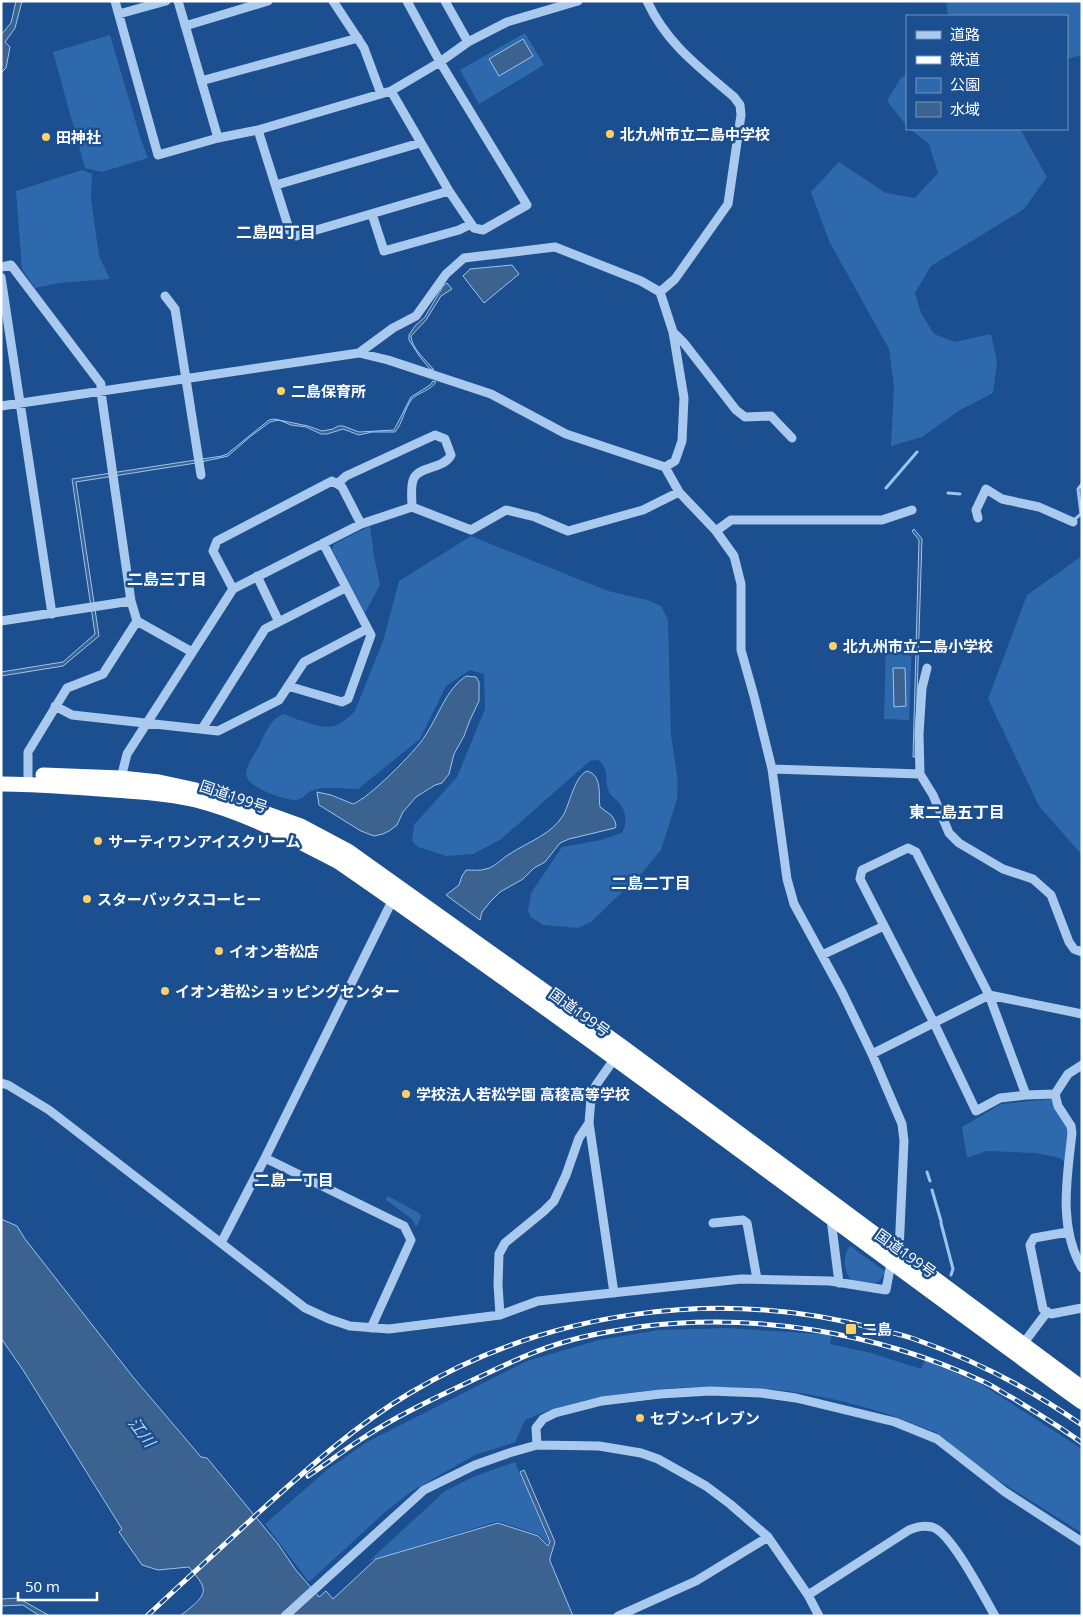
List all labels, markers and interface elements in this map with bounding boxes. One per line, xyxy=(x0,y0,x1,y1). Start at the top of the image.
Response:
legend xyxy=(906,15,1068,130)
text: 道路 xyxy=(950,24,980,44)
text: 鉄道 xyxy=(950,49,980,69)
text: 公園 xyxy=(950,74,980,94)
text: 水域 xyxy=(950,99,980,119)
place label: 北九州市立二島中学校 xyxy=(620,124,770,144)
place label: 田神社 xyxy=(56,127,101,147)
marker: 北九州市立二島中学校 xyxy=(604,128,616,140)
marker: 田神社 xyxy=(40,131,52,143)
district label: 二島四丁目 xyxy=(236,221,316,243)
place label: 二島保育所 xyxy=(291,381,366,401)
marker: 二島保育所 xyxy=(275,385,287,397)
district label: 二島三丁目 xyxy=(127,568,207,590)
place label: 北九州市立二島小学校 xyxy=(843,636,993,656)
marker: 北九州市立二島小学校 xyxy=(827,640,839,652)
street label: 国道199号 xyxy=(197,775,271,817)
district label: 東二島五丁目 xyxy=(909,801,1005,823)
place label: サーティワンアイスクリーム xyxy=(108,831,300,851)
marker: サーティワンアイスクリーム xyxy=(92,835,104,847)
district label: 二島二丁目 xyxy=(611,872,691,894)
place label: スターバックスコーヒー xyxy=(97,889,261,909)
marker: スターバックスコーヒー xyxy=(81,893,93,905)
place label: イオン若松店 xyxy=(229,941,319,961)
marker: イオン若松店 xyxy=(213,945,225,957)
place label: イオン若松ショッピングセンター xyxy=(175,981,400,1001)
street label: 国道199号 xyxy=(546,983,614,1041)
marker: イオン若松ショッピングセンター xyxy=(159,985,171,997)
place label: 学校法人若松学園 高稜高等学校 xyxy=(416,1084,630,1104)
marker: 学校法人若松学園 高稜高等学校 xyxy=(400,1088,412,1100)
district label: 二島一丁目 xyxy=(254,1169,334,1191)
street label: 国道199号 xyxy=(872,1224,940,1282)
place label: 二島 xyxy=(862,1319,892,1339)
marker: 二島 xyxy=(844,1322,858,1336)
place label: セブン-イレブン xyxy=(650,1408,760,1428)
marker: セブン-イレブン xyxy=(634,1412,646,1424)
water label: 江川 xyxy=(124,1413,162,1453)
scale bar xyxy=(18,1570,96,1602)
text: 50 m xyxy=(25,1576,60,1596)

